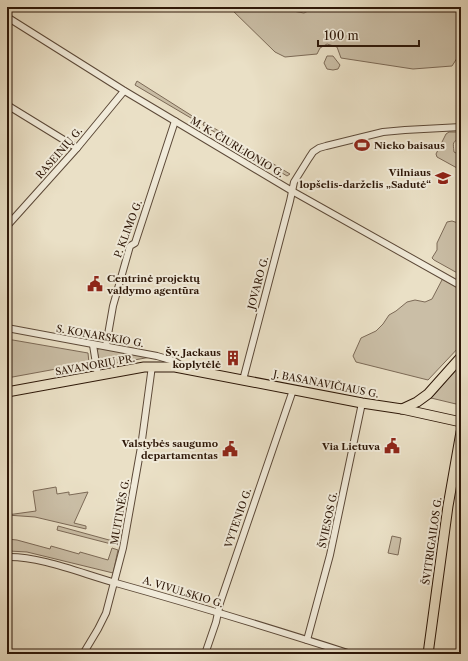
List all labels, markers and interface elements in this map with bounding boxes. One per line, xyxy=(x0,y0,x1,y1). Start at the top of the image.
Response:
scale bar xyxy=(318,22,419,48)
text: 100 m xyxy=(324,28,359,43)
street label: M. K. ČIURLIONIO G. xyxy=(188,114,286,180)
street label: RASEINIŲ G. xyxy=(33,124,85,182)
sports icon: Nieko baisaus xyxy=(353,136,371,154)
place label: Nieko baisaus xyxy=(374,139,445,152)
place label: Vilniaus lopšelis-darželis „Sadutė“ xyxy=(299,166,431,191)
school or university icon: Vilniaus lopšelis-darželis „Sadutė“ xyxy=(434,169,452,187)
street label: P. KLIMO G. xyxy=(111,198,145,260)
street label: JOVARO G. xyxy=(244,255,271,313)
place label: Centrinė projektų valdymo agentūra xyxy=(106,272,200,297)
public building icon: Centrinė projektų valdymo agentūra xyxy=(86,275,104,293)
street label: S. KONARSKIO G. xyxy=(55,322,145,350)
place label: Šv. Jackaus koplytėlė xyxy=(165,346,221,371)
building icon: Šv. Jackaus koplytėlė xyxy=(224,349,242,367)
street label: SAVANORIŲ PR. xyxy=(54,352,136,378)
street label: J. BASANAVIČIAUS G. xyxy=(270,367,380,401)
place label: Valstybės saugumo departamentas xyxy=(121,437,218,462)
public building icon: Via Lietuva xyxy=(383,437,401,455)
public building icon: Valstybės saugumo departamentas xyxy=(221,440,239,458)
place label: Via Lietuva xyxy=(321,440,380,453)
street label: MUITINĖS G. xyxy=(108,477,132,546)
street label: VYTENIO G. xyxy=(221,486,254,550)
street label: ŠVIESOS G. xyxy=(316,490,340,549)
street label: ŠVITRIGAILOS G. xyxy=(419,496,445,586)
street label: A. VIVULSKIO G. xyxy=(140,573,225,611)

